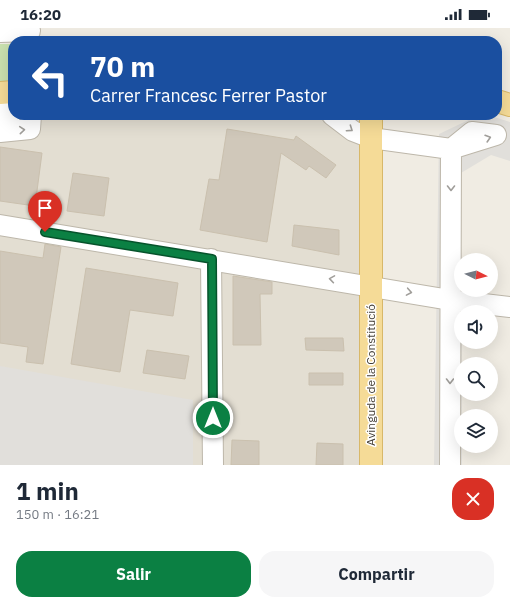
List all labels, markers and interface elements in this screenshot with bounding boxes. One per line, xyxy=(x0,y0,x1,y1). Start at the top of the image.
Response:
text: 16:20 xyxy=(20,5,61,24)
text: 70 m xyxy=(90,48,155,85)
icon: left xyxy=(24,52,76,104)
text: Carrer Francesc Ferrer Pastor xyxy=(90,84,327,107)
one-way arrow xyxy=(346,124,353,131)
one-way arrow xyxy=(19,125,25,134)
one-way arrow xyxy=(485,134,492,143)
one-way arrow xyxy=(447,185,455,191)
pin xyxy=(28,191,62,232)
icon: arrive xyxy=(34,197,56,219)
north arrow xyxy=(454,253,498,297)
map controls xyxy=(454,253,498,453)
one-way arrow xyxy=(329,275,335,284)
one-way arrow xyxy=(406,287,412,296)
street label: Avinguda de la Constitució xyxy=(363,304,378,446)
button: sound xyxy=(454,305,498,349)
button: search xyxy=(454,357,498,401)
one-way arrow xyxy=(446,378,454,384)
position arrow xyxy=(192,397,234,439)
button: layers xyxy=(454,409,498,453)
text: 1 min xyxy=(16,475,79,507)
button: close xyxy=(452,478,494,520)
text: 150 m · 16:21 xyxy=(16,506,99,523)
button: Salir xyxy=(16,551,251,597)
button: Compartir xyxy=(259,551,494,597)

